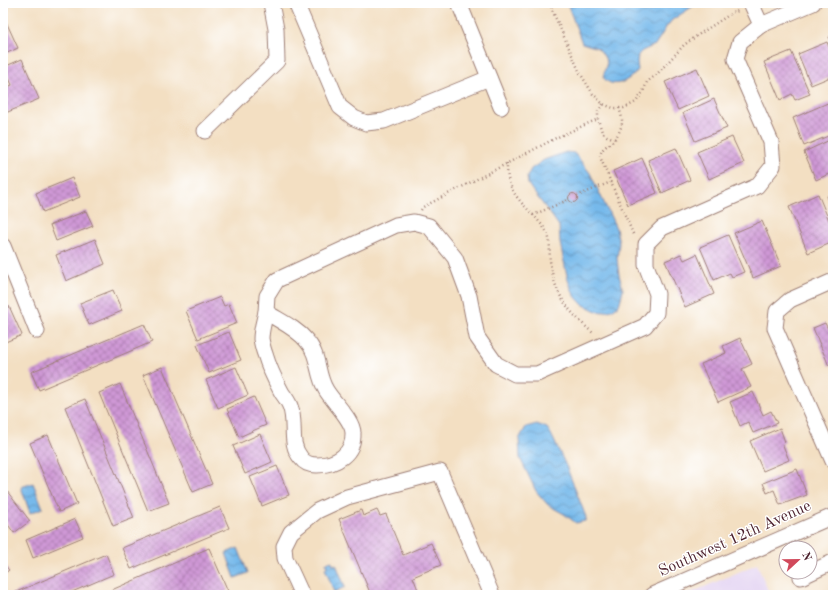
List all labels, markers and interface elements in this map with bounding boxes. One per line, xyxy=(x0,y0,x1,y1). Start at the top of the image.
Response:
street label: Southwest 12th Avenue xyxy=(656,498,814,580)
north arrow xyxy=(778,540,818,580)
text: N xyxy=(799,551,813,563)

